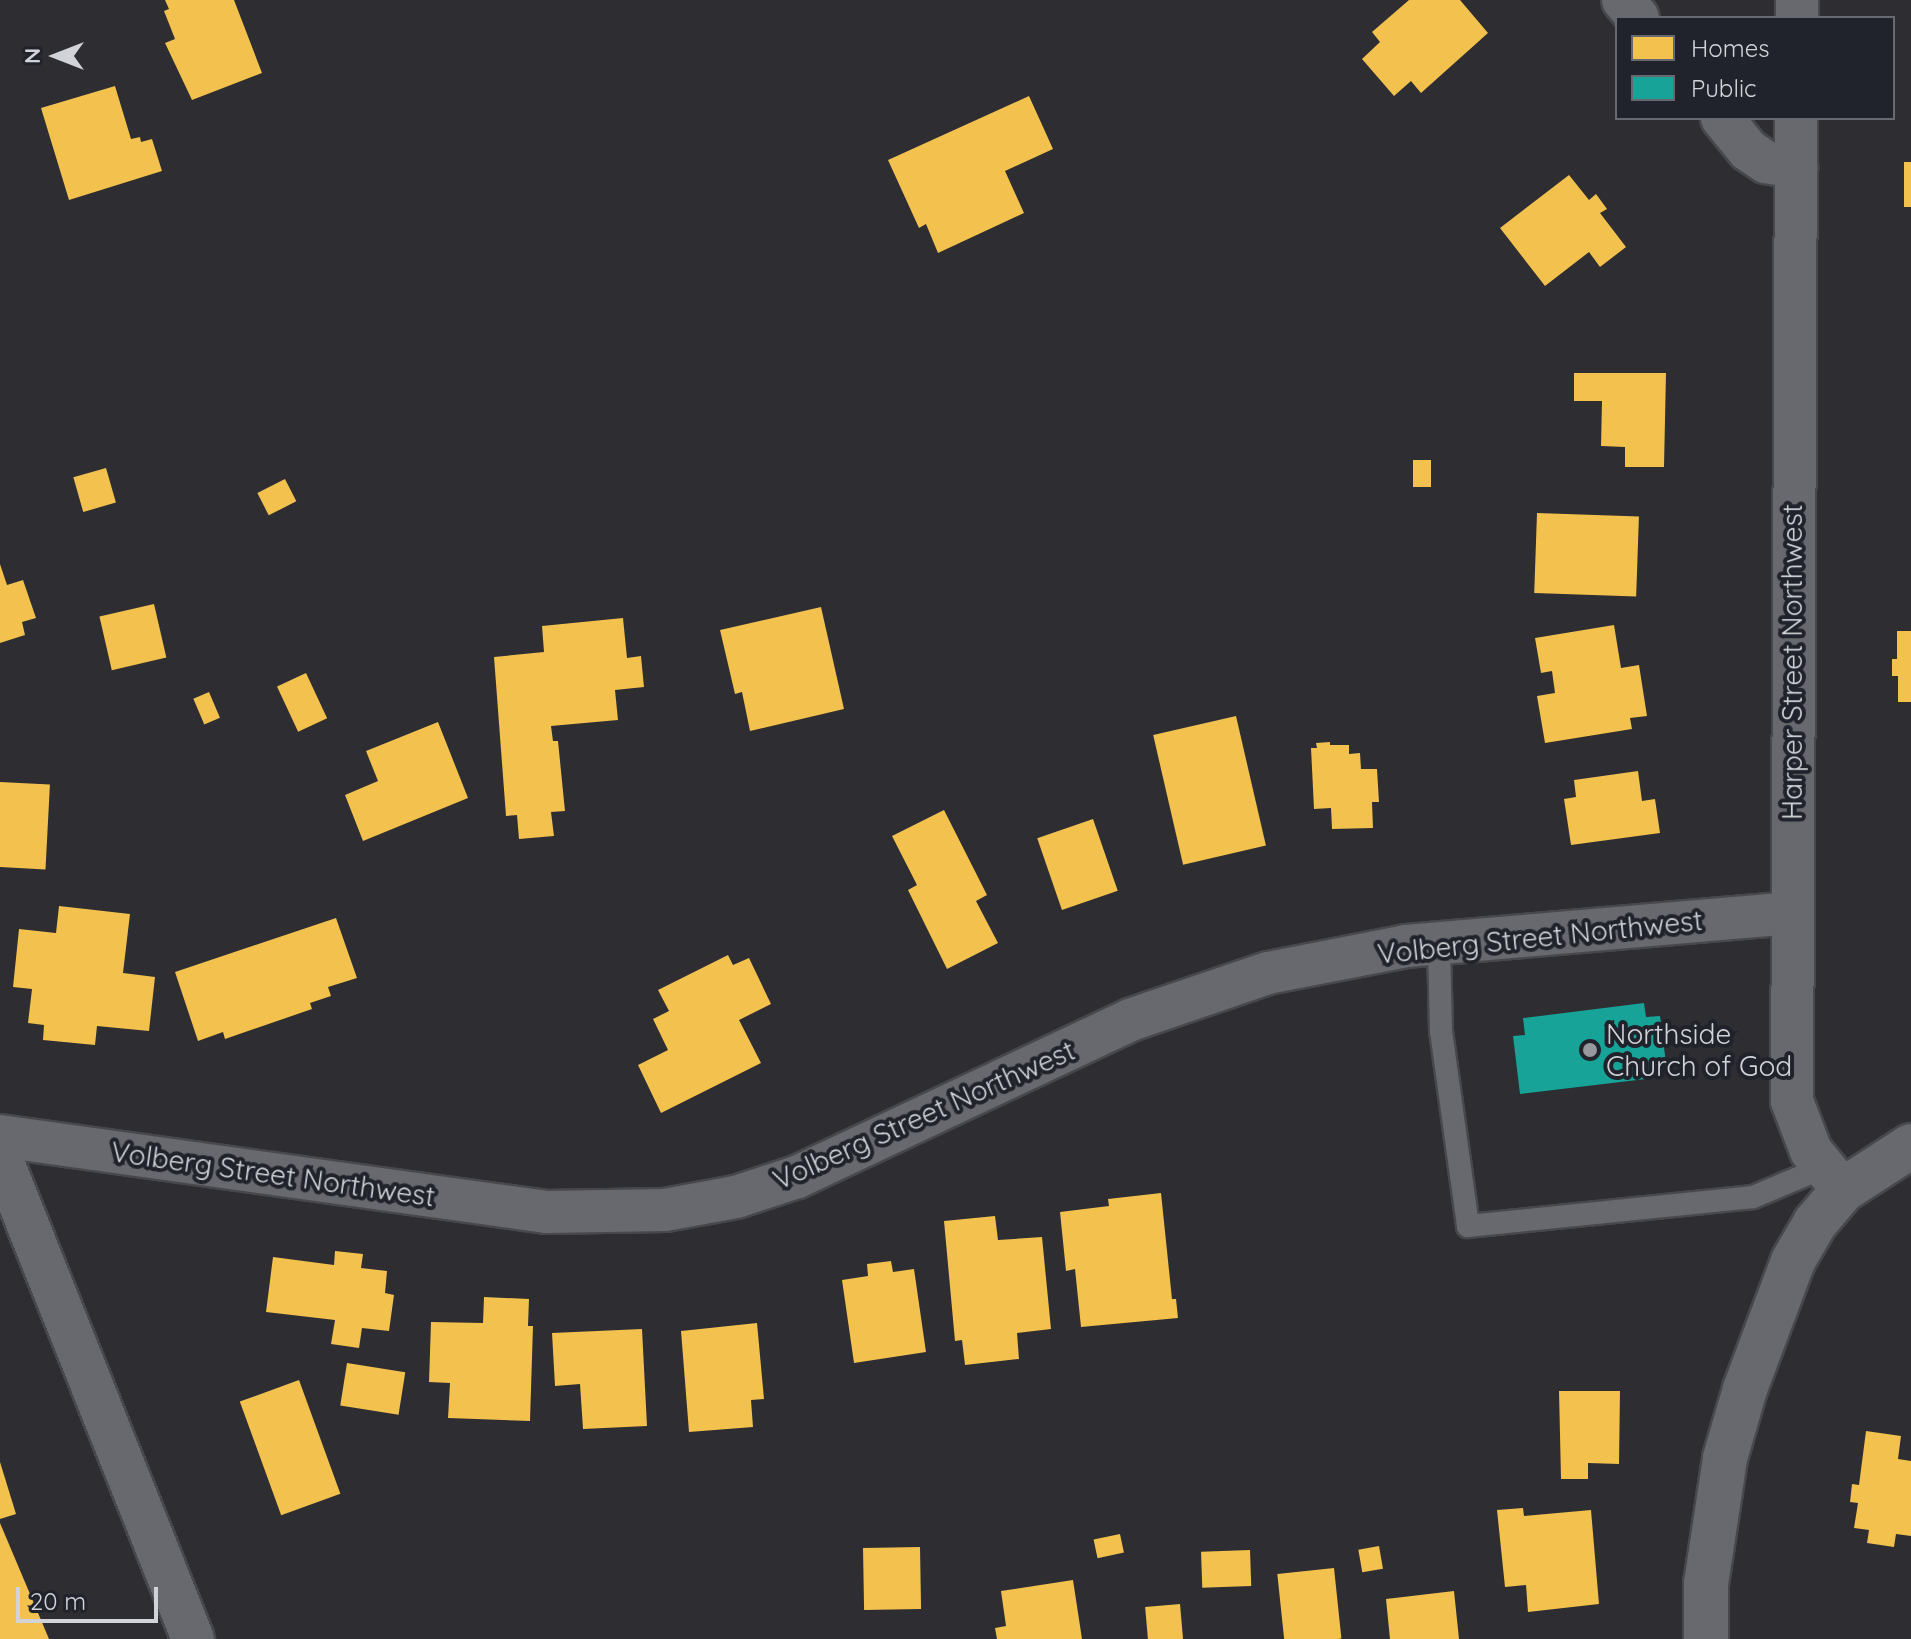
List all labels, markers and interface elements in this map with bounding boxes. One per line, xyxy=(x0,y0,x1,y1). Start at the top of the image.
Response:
north arrow xyxy=(16,16,96,96)
legend xyxy=(1615,16,1895,120)
text: Homes xyxy=(1691,33,1769,63)
text: N xyxy=(18,48,46,64)
text: Public xyxy=(1691,73,1756,103)
street label: Harper Street Northwest xyxy=(1775,504,1809,820)
street label: Volberg Street Northwest xyxy=(1376,903,1704,971)
place label: Northside Church of God xyxy=(1606,1017,1792,1083)
street label: Volberg Street Northwest xyxy=(768,1033,1080,1197)
marker: Northside Church of God xyxy=(1581,1041,1599,1059)
street label: Volberg Street Northwest xyxy=(109,1135,437,1213)
scale bar xyxy=(20,1571,162,1621)
text: 20 m xyxy=(30,1586,86,1616)

